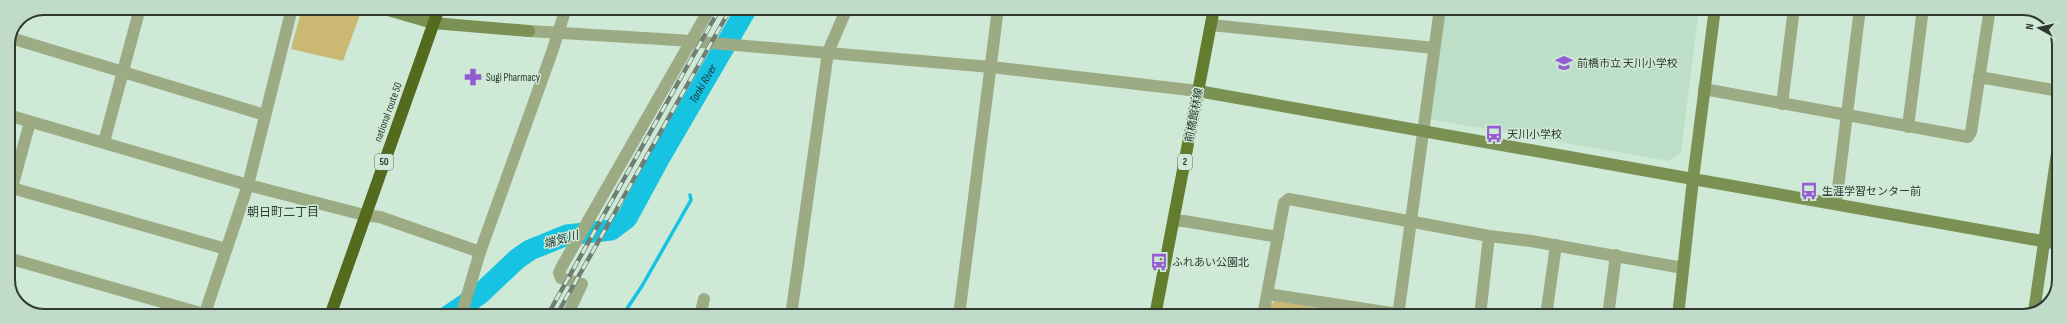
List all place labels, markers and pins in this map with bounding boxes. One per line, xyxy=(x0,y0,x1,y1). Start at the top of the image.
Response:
school or university icon: 前橋市立 天川小学校 xyxy=(1554,53,1574,73)
place label: 前橋市立 天川小学校 xyxy=(1577,57,1678,70)
pharmacy icon: Sugi Pharmacy xyxy=(463,67,483,87)
place label: Sugi Pharmacy xyxy=(486,71,541,84)
bus stop icon: 天川小学校 xyxy=(1484,124,1504,144)
place label: 天川小学校 xyxy=(1507,128,1562,141)
bus stop icon: 生涯学習センター前 xyxy=(1799,181,1819,201)
place label: 生涯学習センター前 xyxy=(1822,185,1921,198)
bus stop icon: ふれあい公園北 xyxy=(1149,252,1169,272)
place label: ふれあい公園北 xyxy=(1172,256,1249,269)

